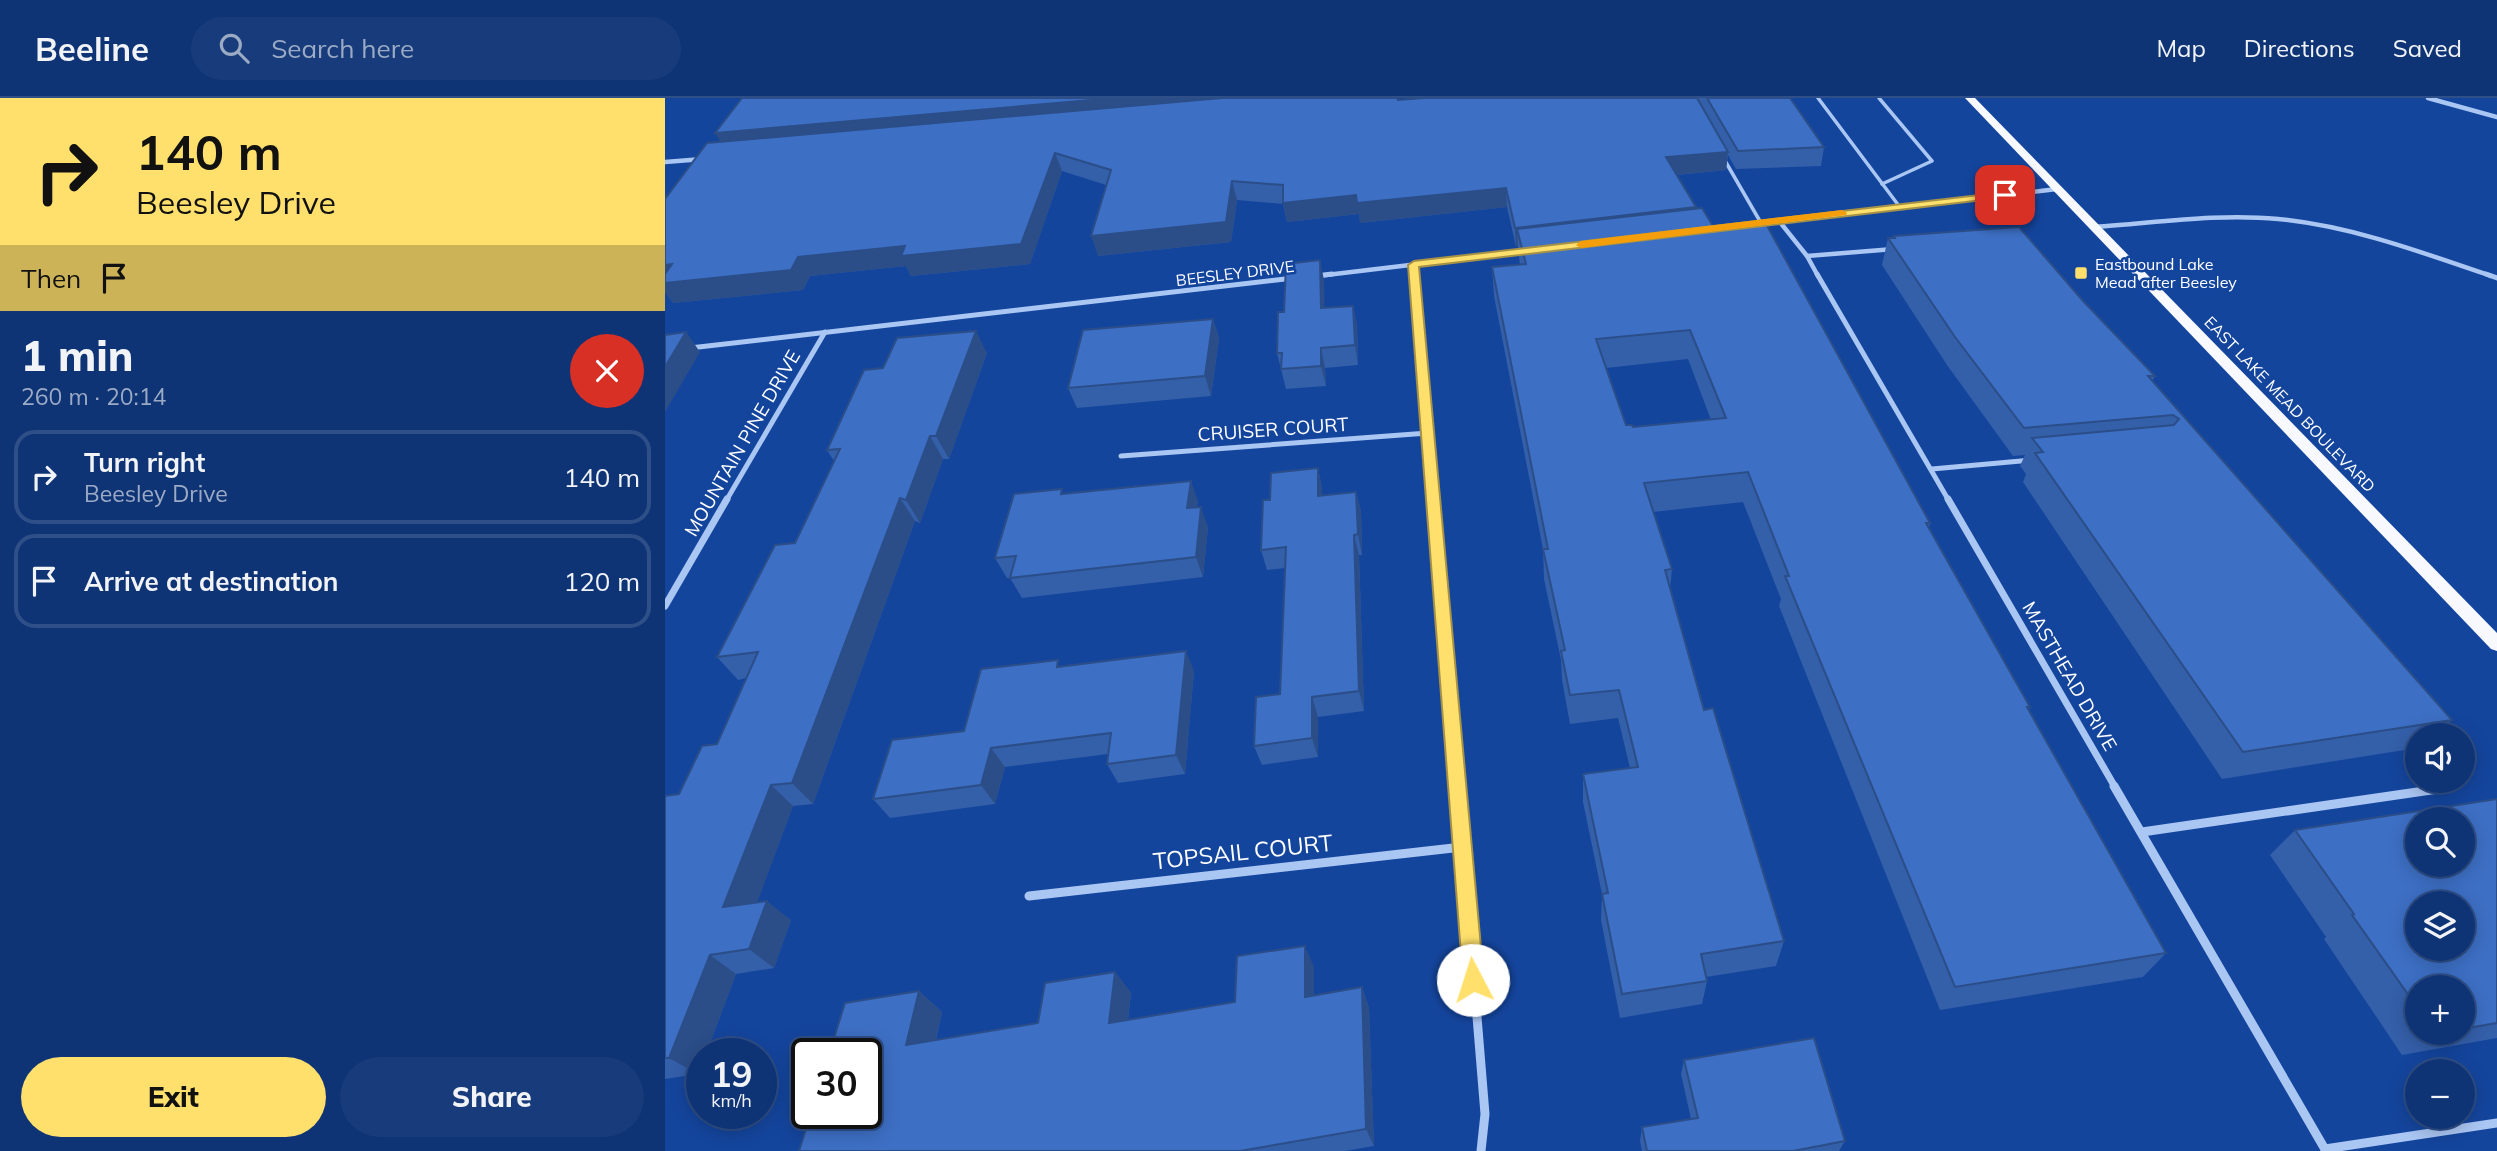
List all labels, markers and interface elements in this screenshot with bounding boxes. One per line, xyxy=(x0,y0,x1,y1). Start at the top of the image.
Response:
search box xyxy=(191,17,681,80)
text: Beeline xyxy=(35,28,149,69)
icon: search xyxy=(215,29,253,67)
text: Search here xyxy=(271,32,414,65)
text: Map xyxy=(2156,33,2206,63)
text: Directions xyxy=(2244,33,2355,63)
text: Saved xyxy=(2393,33,2462,63)
text: 140 m xyxy=(136,121,282,182)
icon: right xyxy=(21,126,112,217)
pin xyxy=(1975,165,2035,225)
icon: arrive xyxy=(1986,176,2024,214)
text: Beesley Drive xyxy=(136,182,336,222)
place label: Eastbound Lake Mead after Beesley xyxy=(2095,254,2237,292)
street label: BEESLEY DRIVE xyxy=(1175,256,1295,290)
icon: arrive xyxy=(95,259,133,297)
text: Then xyxy=(21,262,81,295)
marker: Eastbound Lake Mead after Beesley xyxy=(2073,265,2089,281)
street label: EAST LAKE MEAD BOULEVARD xyxy=(2200,312,2380,496)
text: 1 min xyxy=(21,329,134,382)
button: close xyxy=(570,334,644,408)
street label: MOUNTAIN PINE DRIVE xyxy=(679,345,805,541)
text: 260 m · 20:14 xyxy=(21,382,166,411)
street label: CRUISER COURT xyxy=(1197,412,1350,446)
text: Turn right xyxy=(84,446,205,479)
icon: right xyxy=(25,458,63,496)
text: 140 m xyxy=(564,461,640,494)
text: Beesley Drive xyxy=(84,479,228,508)
icon: arrive xyxy=(25,562,63,600)
text: Arrive at destination xyxy=(84,565,339,598)
text: 120 m xyxy=(564,565,640,598)
street label: MASTHEAD DRIVE xyxy=(2017,597,2123,755)
map controls xyxy=(2405,723,2475,1129)
button: sound xyxy=(2405,723,2475,793)
button: search xyxy=(2405,807,2475,877)
street label: TOPSAIL COURT xyxy=(1152,828,1334,875)
button: layers xyxy=(2405,891,2475,961)
position arrow xyxy=(1436,943,1510,1017)
button: + xyxy=(2405,975,2475,1045)
speed limit sign: 30 xyxy=(791,1038,882,1129)
text: 19 xyxy=(710,1052,753,1096)
button: Exit xyxy=(21,1057,326,1137)
button: Share xyxy=(340,1057,644,1137)
button: − xyxy=(2405,1059,2475,1129)
text: km/h xyxy=(711,1089,752,1112)

